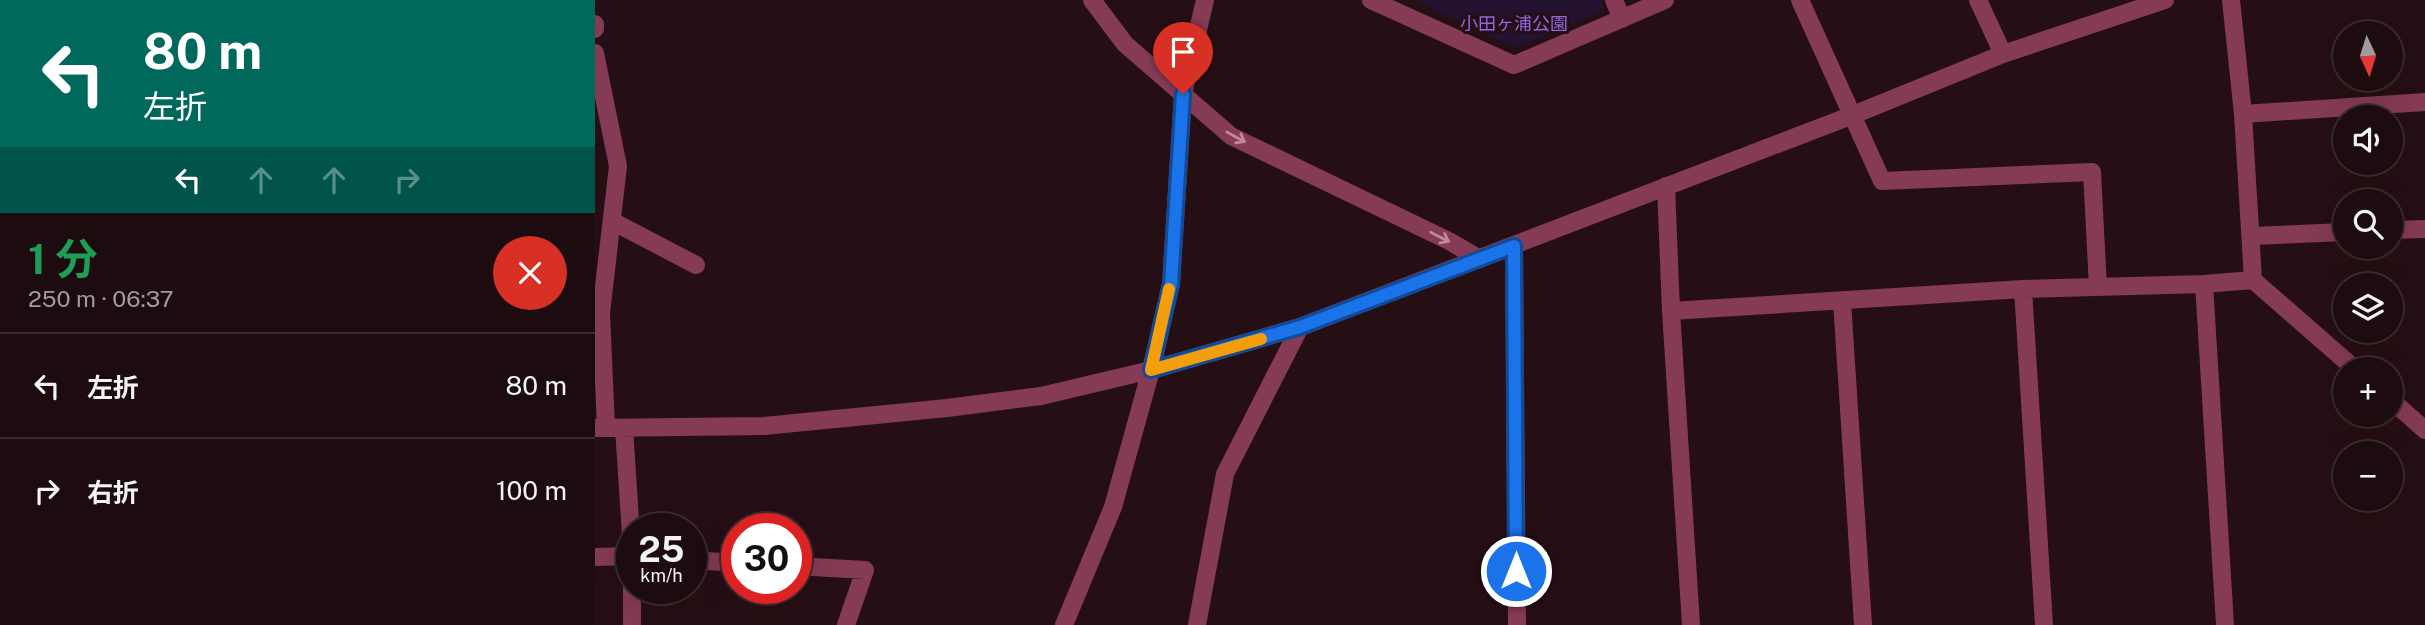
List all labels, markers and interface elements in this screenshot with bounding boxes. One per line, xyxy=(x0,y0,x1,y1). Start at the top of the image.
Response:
park label: 小田ヶ浦公園 xyxy=(1460,13,1568,34)
north arrow xyxy=(2333,21,2403,91)
map controls xyxy=(2333,21,2403,511)
text: 80 m xyxy=(143,22,262,80)
pin xyxy=(1153,22,1213,94)
icon: left xyxy=(28,28,119,119)
icon: arrive xyxy=(1164,33,1202,71)
text: 左折 xyxy=(143,88,207,125)
button: sound xyxy=(2333,105,2403,175)
one-way arrow xyxy=(1225,130,1245,144)
icon: left xyxy=(169,161,207,199)
icon: ahead xyxy=(242,161,280,199)
icon: ahead xyxy=(315,161,353,199)
icon: right xyxy=(388,161,426,199)
button: search xyxy=(2333,189,2403,259)
one-way arrow xyxy=(1429,230,1450,244)
text: 1 分 xyxy=(28,234,97,283)
button: close xyxy=(493,236,567,310)
button: layers xyxy=(2333,273,2403,343)
text: 250 m · 06:37 xyxy=(28,285,174,312)
button: + xyxy=(2333,357,2403,427)
icon: left xyxy=(28,367,66,405)
text: 80 m xyxy=(506,370,567,401)
text: 左折 xyxy=(87,372,139,403)
button: − xyxy=(2333,441,2403,511)
icon: right xyxy=(28,472,66,510)
text: 100 m xyxy=(496,475,567,506)
text: 右折 xyxy=(87,477,139,508)
speed limit sign: 30 xyxy=(721,513,812,604)
text: 25 xyxy=(639,529,684,570)
position arrow xyxy=(1479,534,1553,608)
text: km/h xyxy=(640,565,683,586)

